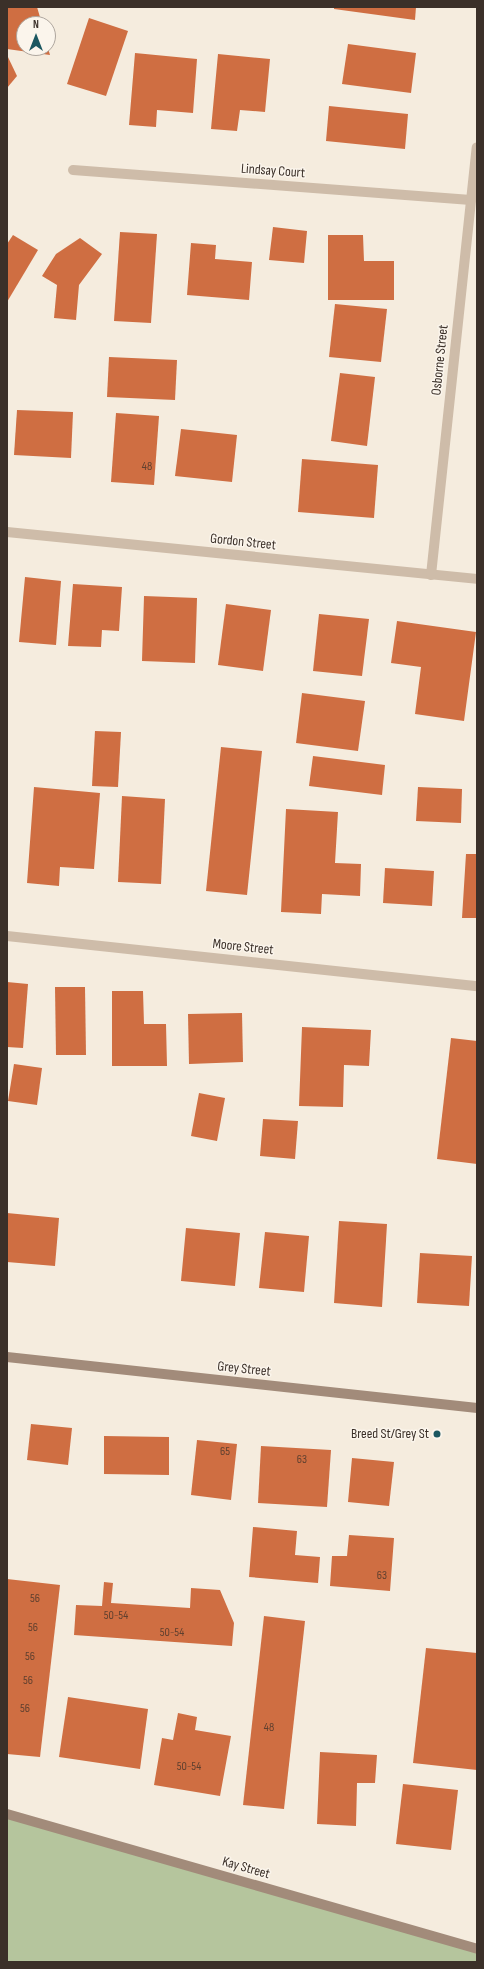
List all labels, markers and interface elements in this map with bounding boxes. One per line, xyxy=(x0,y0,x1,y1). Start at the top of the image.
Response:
north arrow xyxy=(16,16,56,56)
text: N xyxy=(33,18,39,31)
street label: Lindsay Court xyxy=(240,160,306,182)
street label: Osborne Street xyxy=(428,324,452,396)
house number: 48 xyxy=(142,460,152,474)
street label: Gordon Street xyxy=(209,530,277,554)
street label: Moore Street xyxy=(212,935,274,959)
street label: Grey Street xyxy=(217,1358,271,1380)
place label: Breed St/Grey St xyxy=(351,1426,429,1442)
marker: Breed St/Grey St xyxy=(432,1429,442,1439)
house number: 65 xyxy=(220,1445,230,1459)
house number: 63 xyxy=(297,1453,307,1467)
house number: 63 xyxy=(377,1569,387,1583)
house number: 56 xyxy=(30,1592,40,1606)
house number: 50-54 xyxy=(104,1609,128,1623)
house number: 56 xyxy=(28,1621,38,1635)
house number: 50-54 xyxy=(160,1626,184,1640)
house number: 56 xyxy=(25,1650,35,1664)
house number: 56 xyxy=(23,1674,33,1688)
house number: 56 xyxy=(20,1702,30,1716)
house number: 48 xyxy=(264,1721,274,1735)
house number: 50-54 xyxy=(177,1760,201,1774)
street label: Kay Street xyxy=(220,1853,272,1883)

